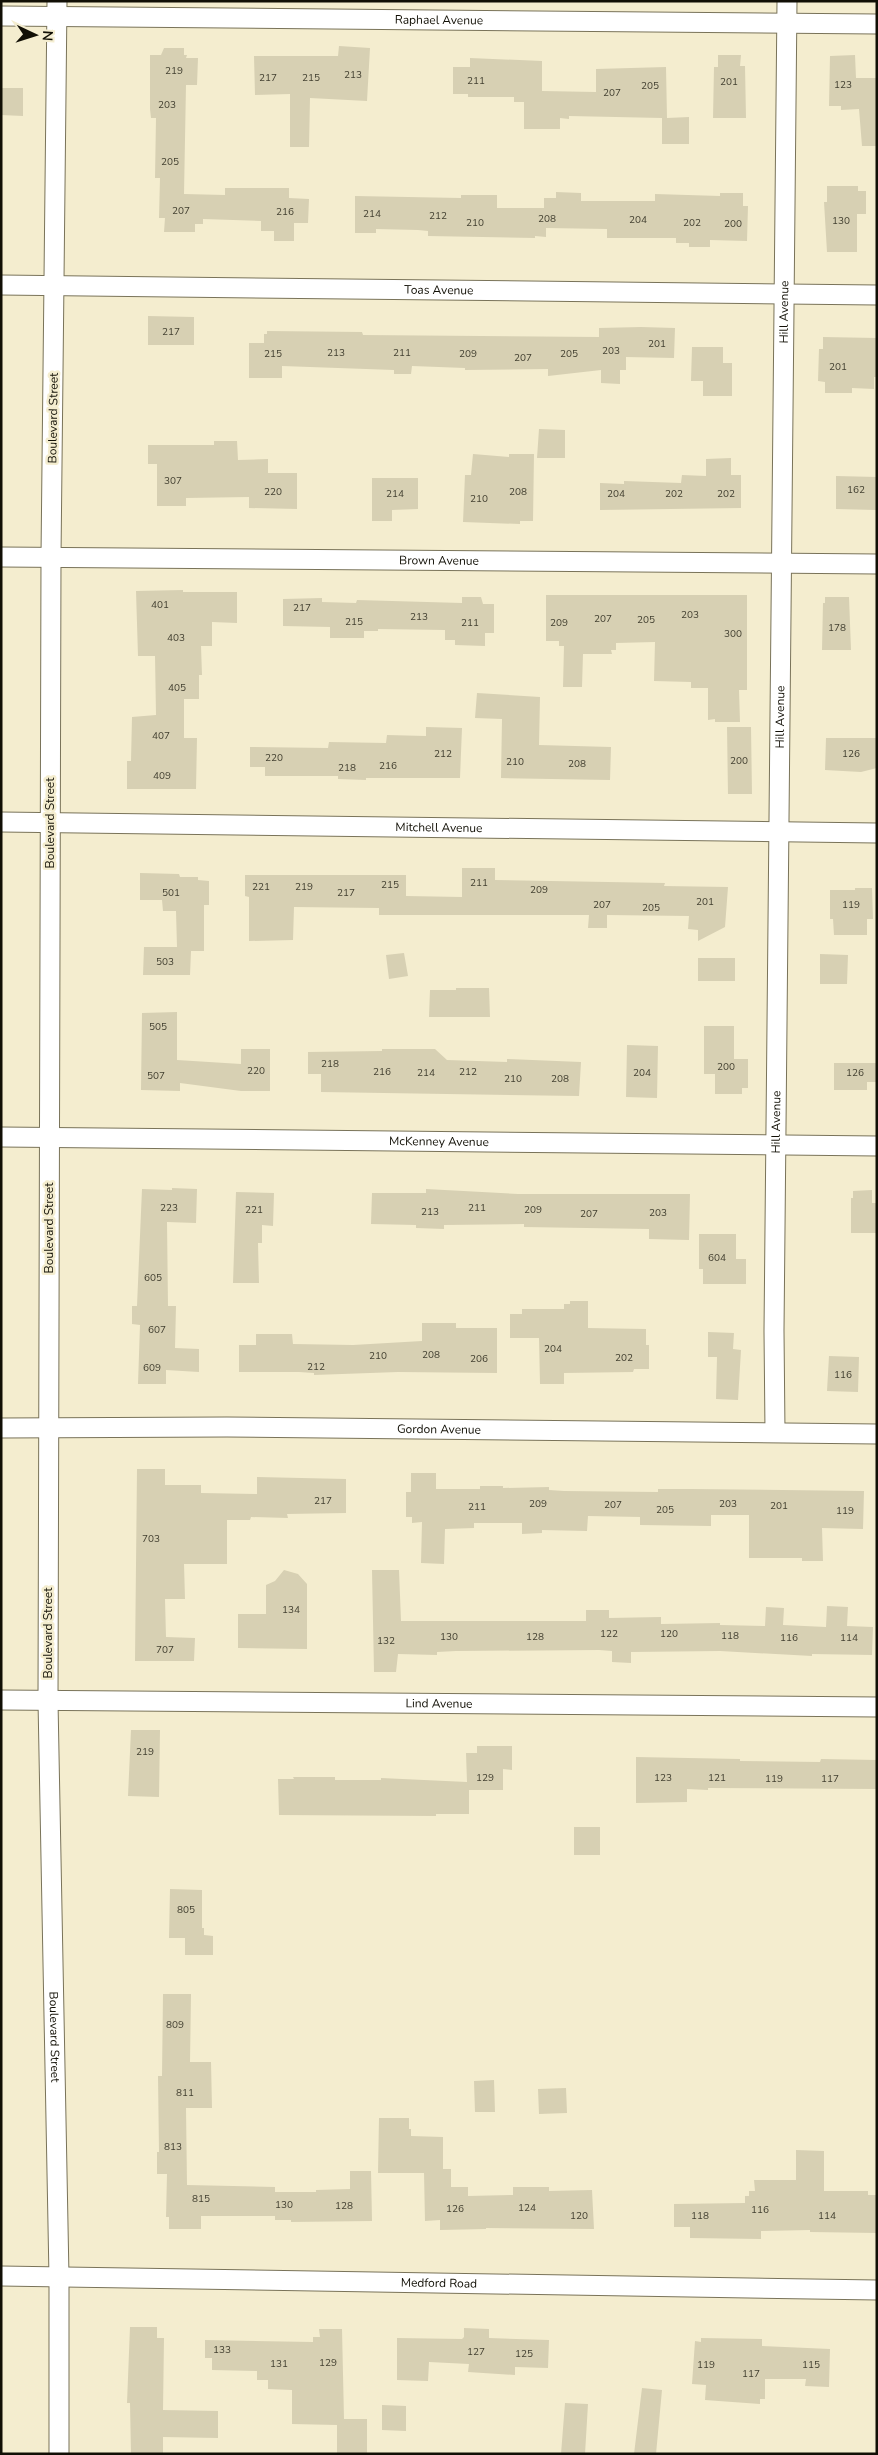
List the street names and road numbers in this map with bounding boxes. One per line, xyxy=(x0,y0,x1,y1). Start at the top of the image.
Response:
street label: Raphael Avenue xyxy=(395,12,483,28)
street label: Hill Avenue xyxy=(776,280,792,344)
street label: Toas Avenue xyxy=(404,282,474,298)
street label: Boulevard Street xyxy=(44,372,62,464)
street label: Brown Avenue xyxy=(399,552,479,569)
street label: Hill Avenue xyxy=(772,685,788,749)
street label: Boulevard Street xyxy=(42,777,58,868)
street label: Mitchell Avenue xyxy=(395,819,483,836)
street label: Hill Avenue xyxy=(768,1090,784,1154)
street label: McKenney Avenue xyxy=(389,1133,489,1150)
street label: Boulevard Street xyxy=(41,1182,57,1273)
street label: Gordon Avenue xyxy=(397,1421,481,1438)
street label: Boulevard Street xyxy=(40,1587,56,1678)
street label: Lind Avenue xyxy=(405,1695,473,1712)
street label: Boulevard Street xyxy=(46,1991,63,2083)
street label: Medford Road xyxy=(401,2274,477,2292)

